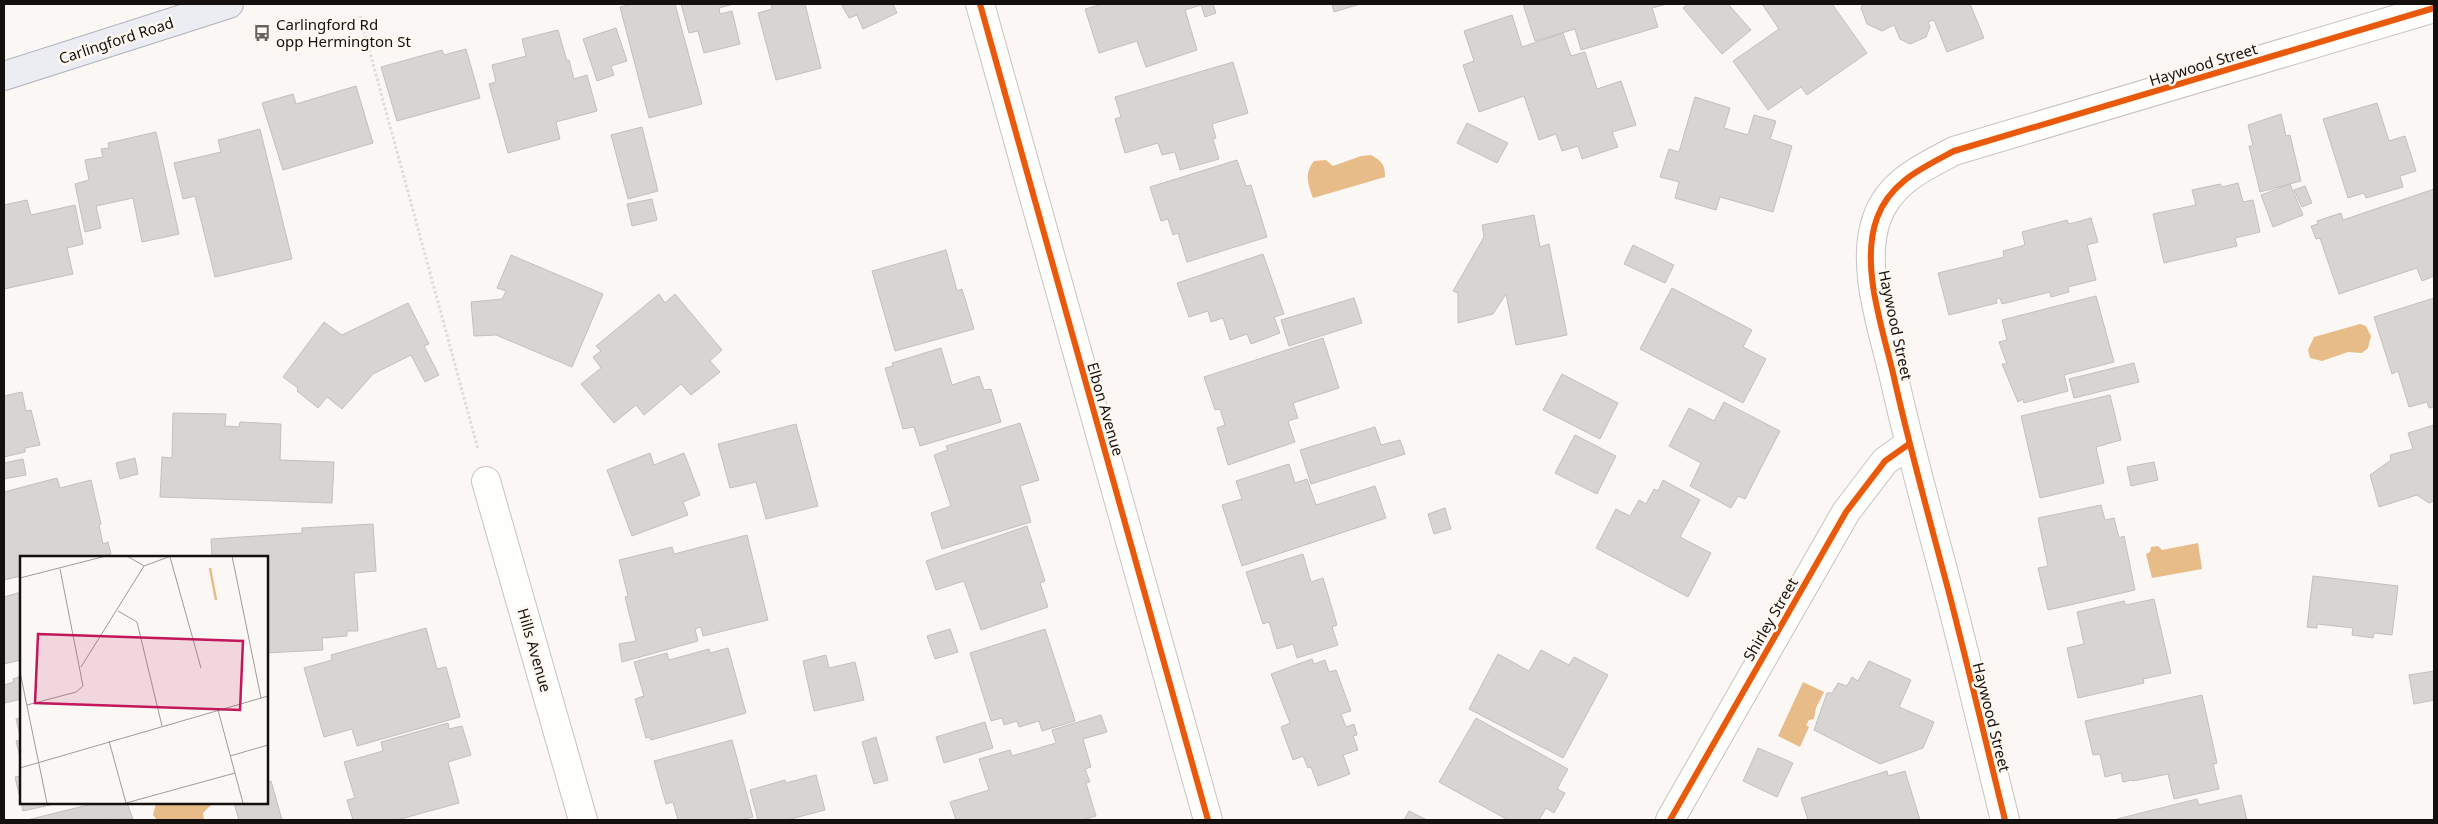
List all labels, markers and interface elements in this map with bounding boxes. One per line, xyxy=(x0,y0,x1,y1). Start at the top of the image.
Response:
street label: Carlingford Road xyxy=(56,12,176,68)
place label: Carlingford Rd opp Hermington St xyxy=(276,14,411,51)
bus stop icon: Carlingford Rd opp Hermington St xyxy=(252,23,272,43)
street label: Haywood Street xyxy=(2146,38,2260,90)
street label: Haywood Street xyxy=(1875,268,1918,382)
street label: Elbon Avenue xyxy=(1083,360,1129,458)
inset map xyxy=(20,556,268,804)
street label: Shirley Street xyxy=(1738,573,1802,664)
street label: Hills Avenue xyxy=(513,606,557,694)
street label: Haywood Street xyxy=(1969,660,2015,774)

